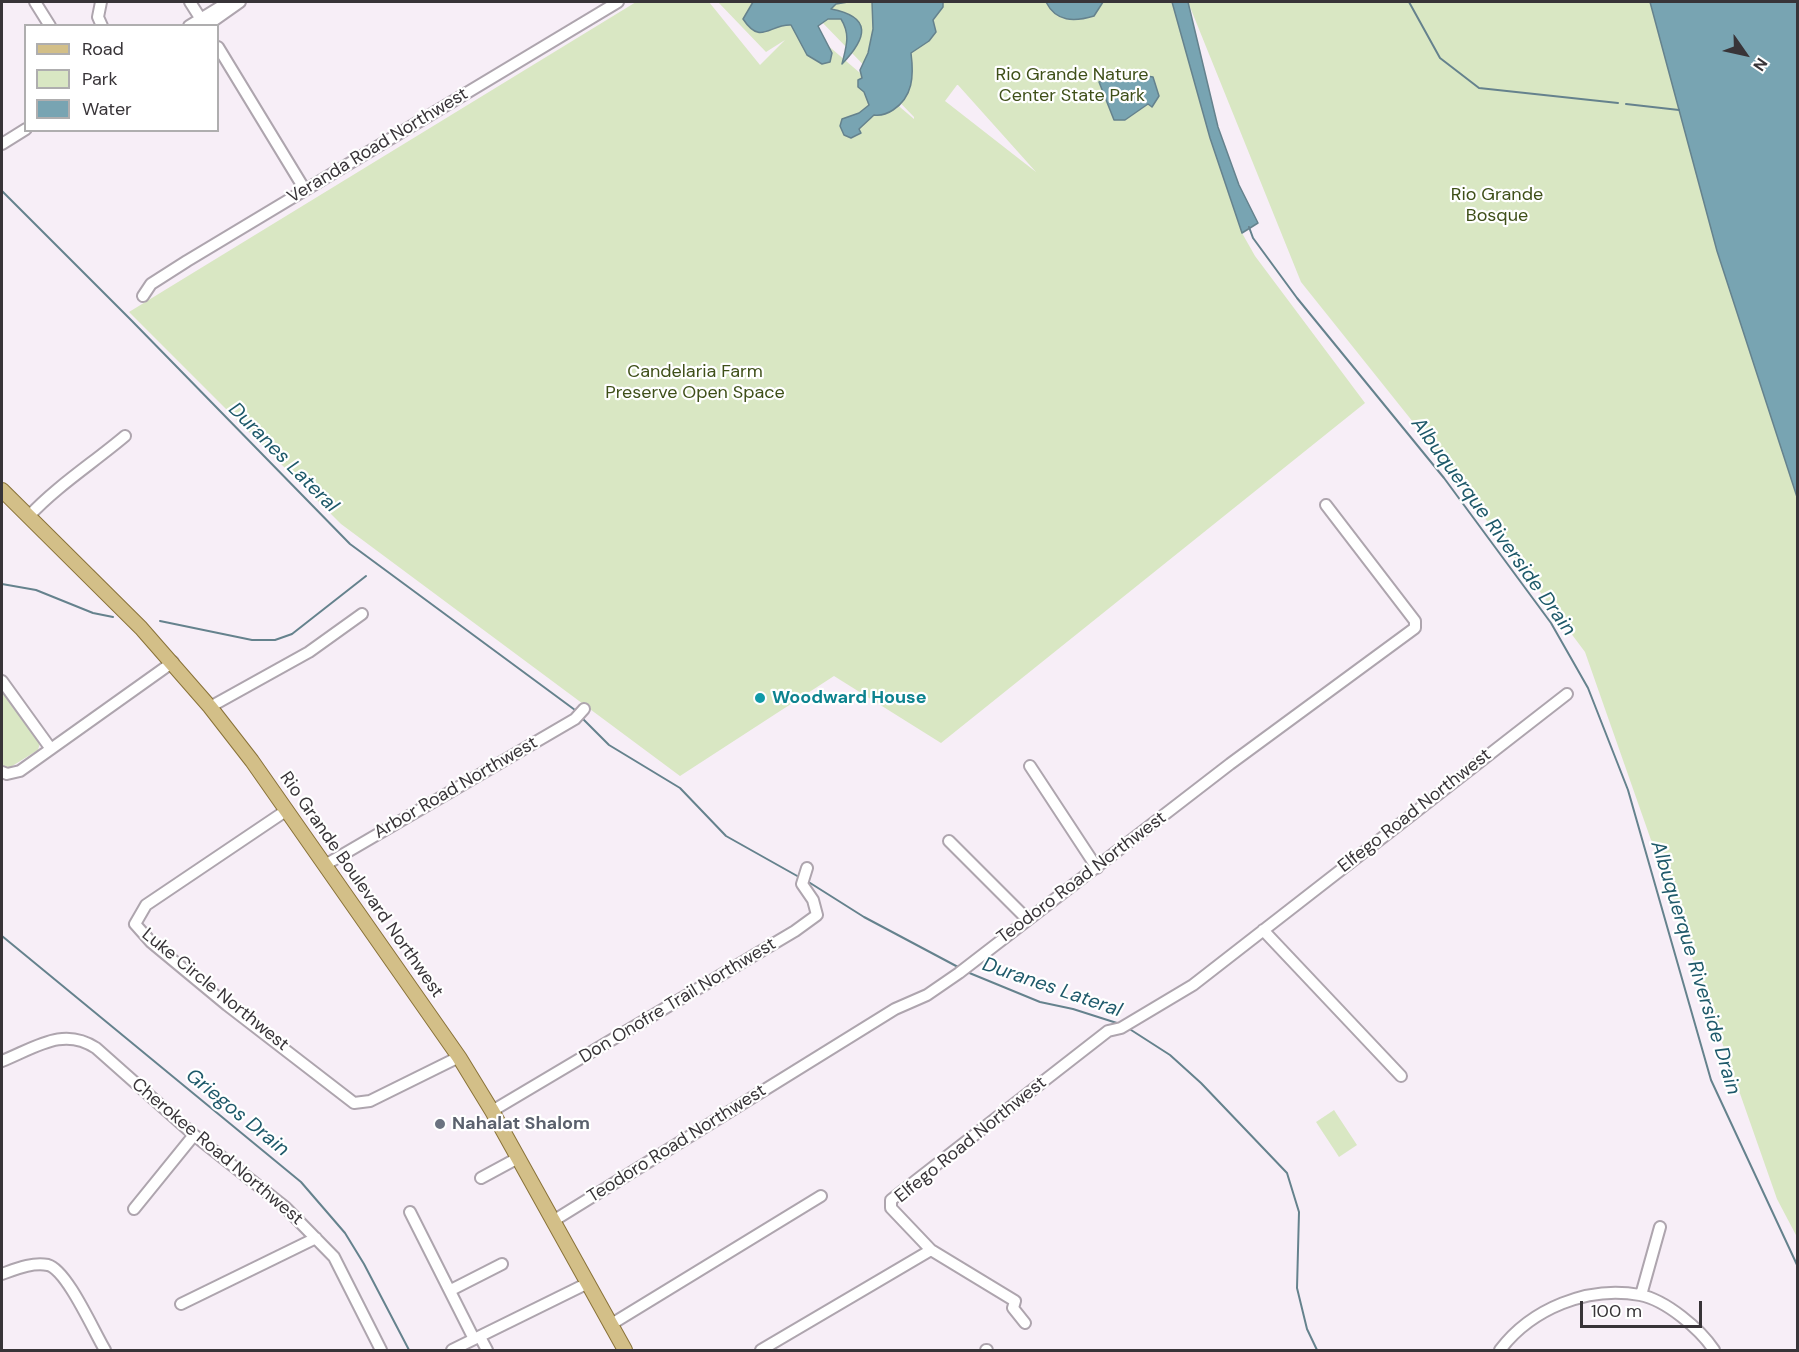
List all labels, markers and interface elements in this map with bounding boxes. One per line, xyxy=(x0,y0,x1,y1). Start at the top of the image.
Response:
legend xyxy=(24,24,219,132)
north arrow xyxy=(1715,24,1775,84)
text: Road xyxy=(82,37,124,61)
text: N xyxy=(1748,54,1772,75)
park label: Rio Grande Nature Center State Park xyxy=(995,64,1149,106)
text: Park xyxy=(82,67,118,91)
street label: Veranda Road Northwest xyxy=(284,83,472,209)
text: Water xyxy=(82,97,132,121)
park label: Rio Grande Bosque xyxy=(1451,184,1543,226)
park label: Candelaria Farm Preserve Open Space xyxy=(605,361,785,404)
water label: Duranes Lateral xyxy=(223,398,343,518)
water label: Albuquerque Riverside Drain xyxy=(1406,413,1580,641)
place label: Woodward House xyxy=(772,687,927,709)
marker: Woodward House xyxy=(753,691,767,705)
street label: Arbor Road Northwest xyxy=(370,732,542,844)
street label: Elfego Road Northwest xyxy=(1334,744,1496,878)
street label: Rio Grande Boulevard Northwest xyxy=(275,768,447,1002)
street label: Teodoro Road Northwest xyxy=(993,807,1171,949)
water label: Albuquerque Riverside Drain xyxy=(1645,838,1745,1098)
street label: Luke Circle Northwest xyxy=(137,924,293,1056)
street label: Don Onofre Trail Northwest xyxy=(576,934,780,1068)
water label: Duranes Lateral xyxy=(979,953,1125,1023)
water label: Griegos Drain xyxy=(181,1064,293,1162)
street label: Elfego Road Northwest xyxy=(891,1072,1051,1208)
street label: Cherokee Road Northwest xyxy=(127,1074,307,1230)
street label: Teodoro Road Northwest xyxy=(584,1080,770,1208)
place label: Nahalat Shalom xyxy=(452,1113,590,1135)
marker: Nahalat Shalom xyxy=(433,1117,447,1131)
scale bar xyxy=(1583,1289,1704,1327)
text: 100 m xyxy=(1591,1299,1642,1323)

